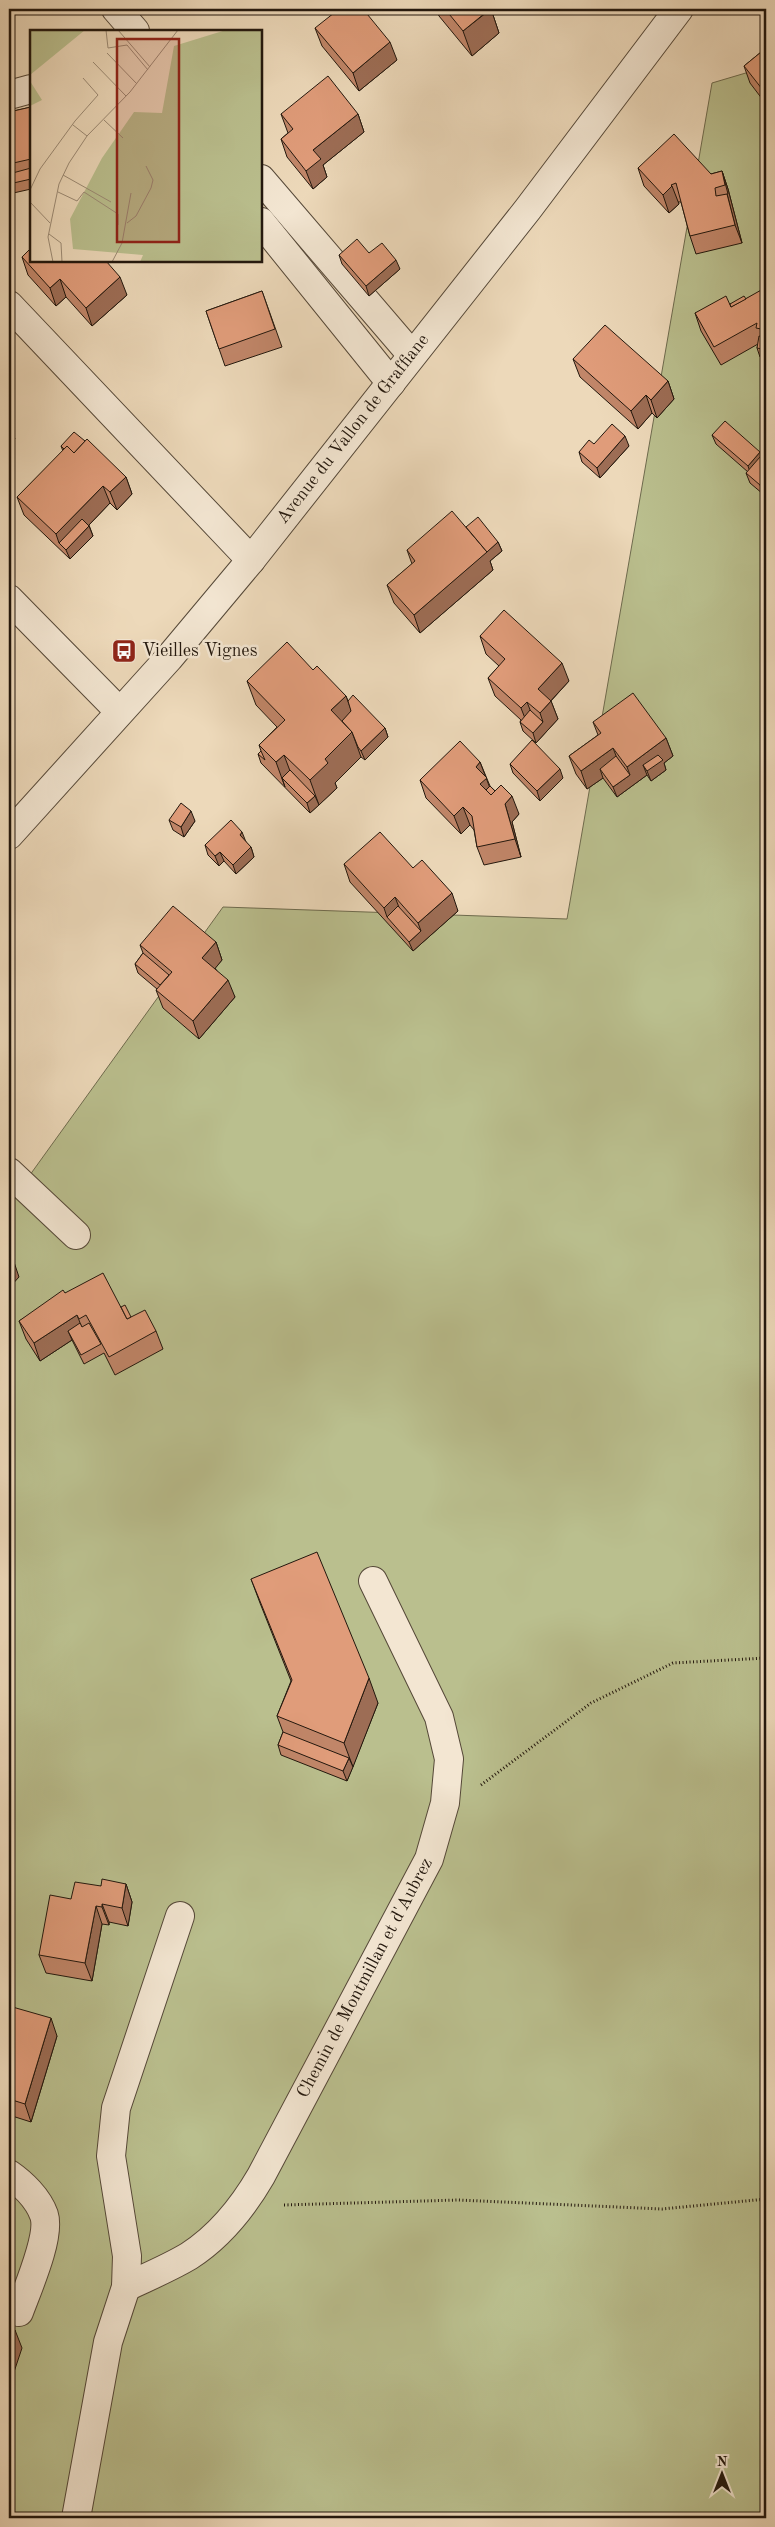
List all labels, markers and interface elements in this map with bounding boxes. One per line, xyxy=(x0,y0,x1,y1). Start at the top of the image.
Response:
inset map xyxy=(30,30,262,262)
street label: Avenue du Vallon de Graffiane xyxy=(273,331,433,527)
bus stop icon: Vieilles Vignes xyxy=(111,638,137,664)
place label: Vieilles Vignes xyxy=(142,642,258,660)
street label: Chemin de Montmillan et d'Aubrez xyxy=(294,1855,436,2101)
north arrow xyxy=(698,2450,748,2500)
text: N xyxy=(717,2455,728,2469)

